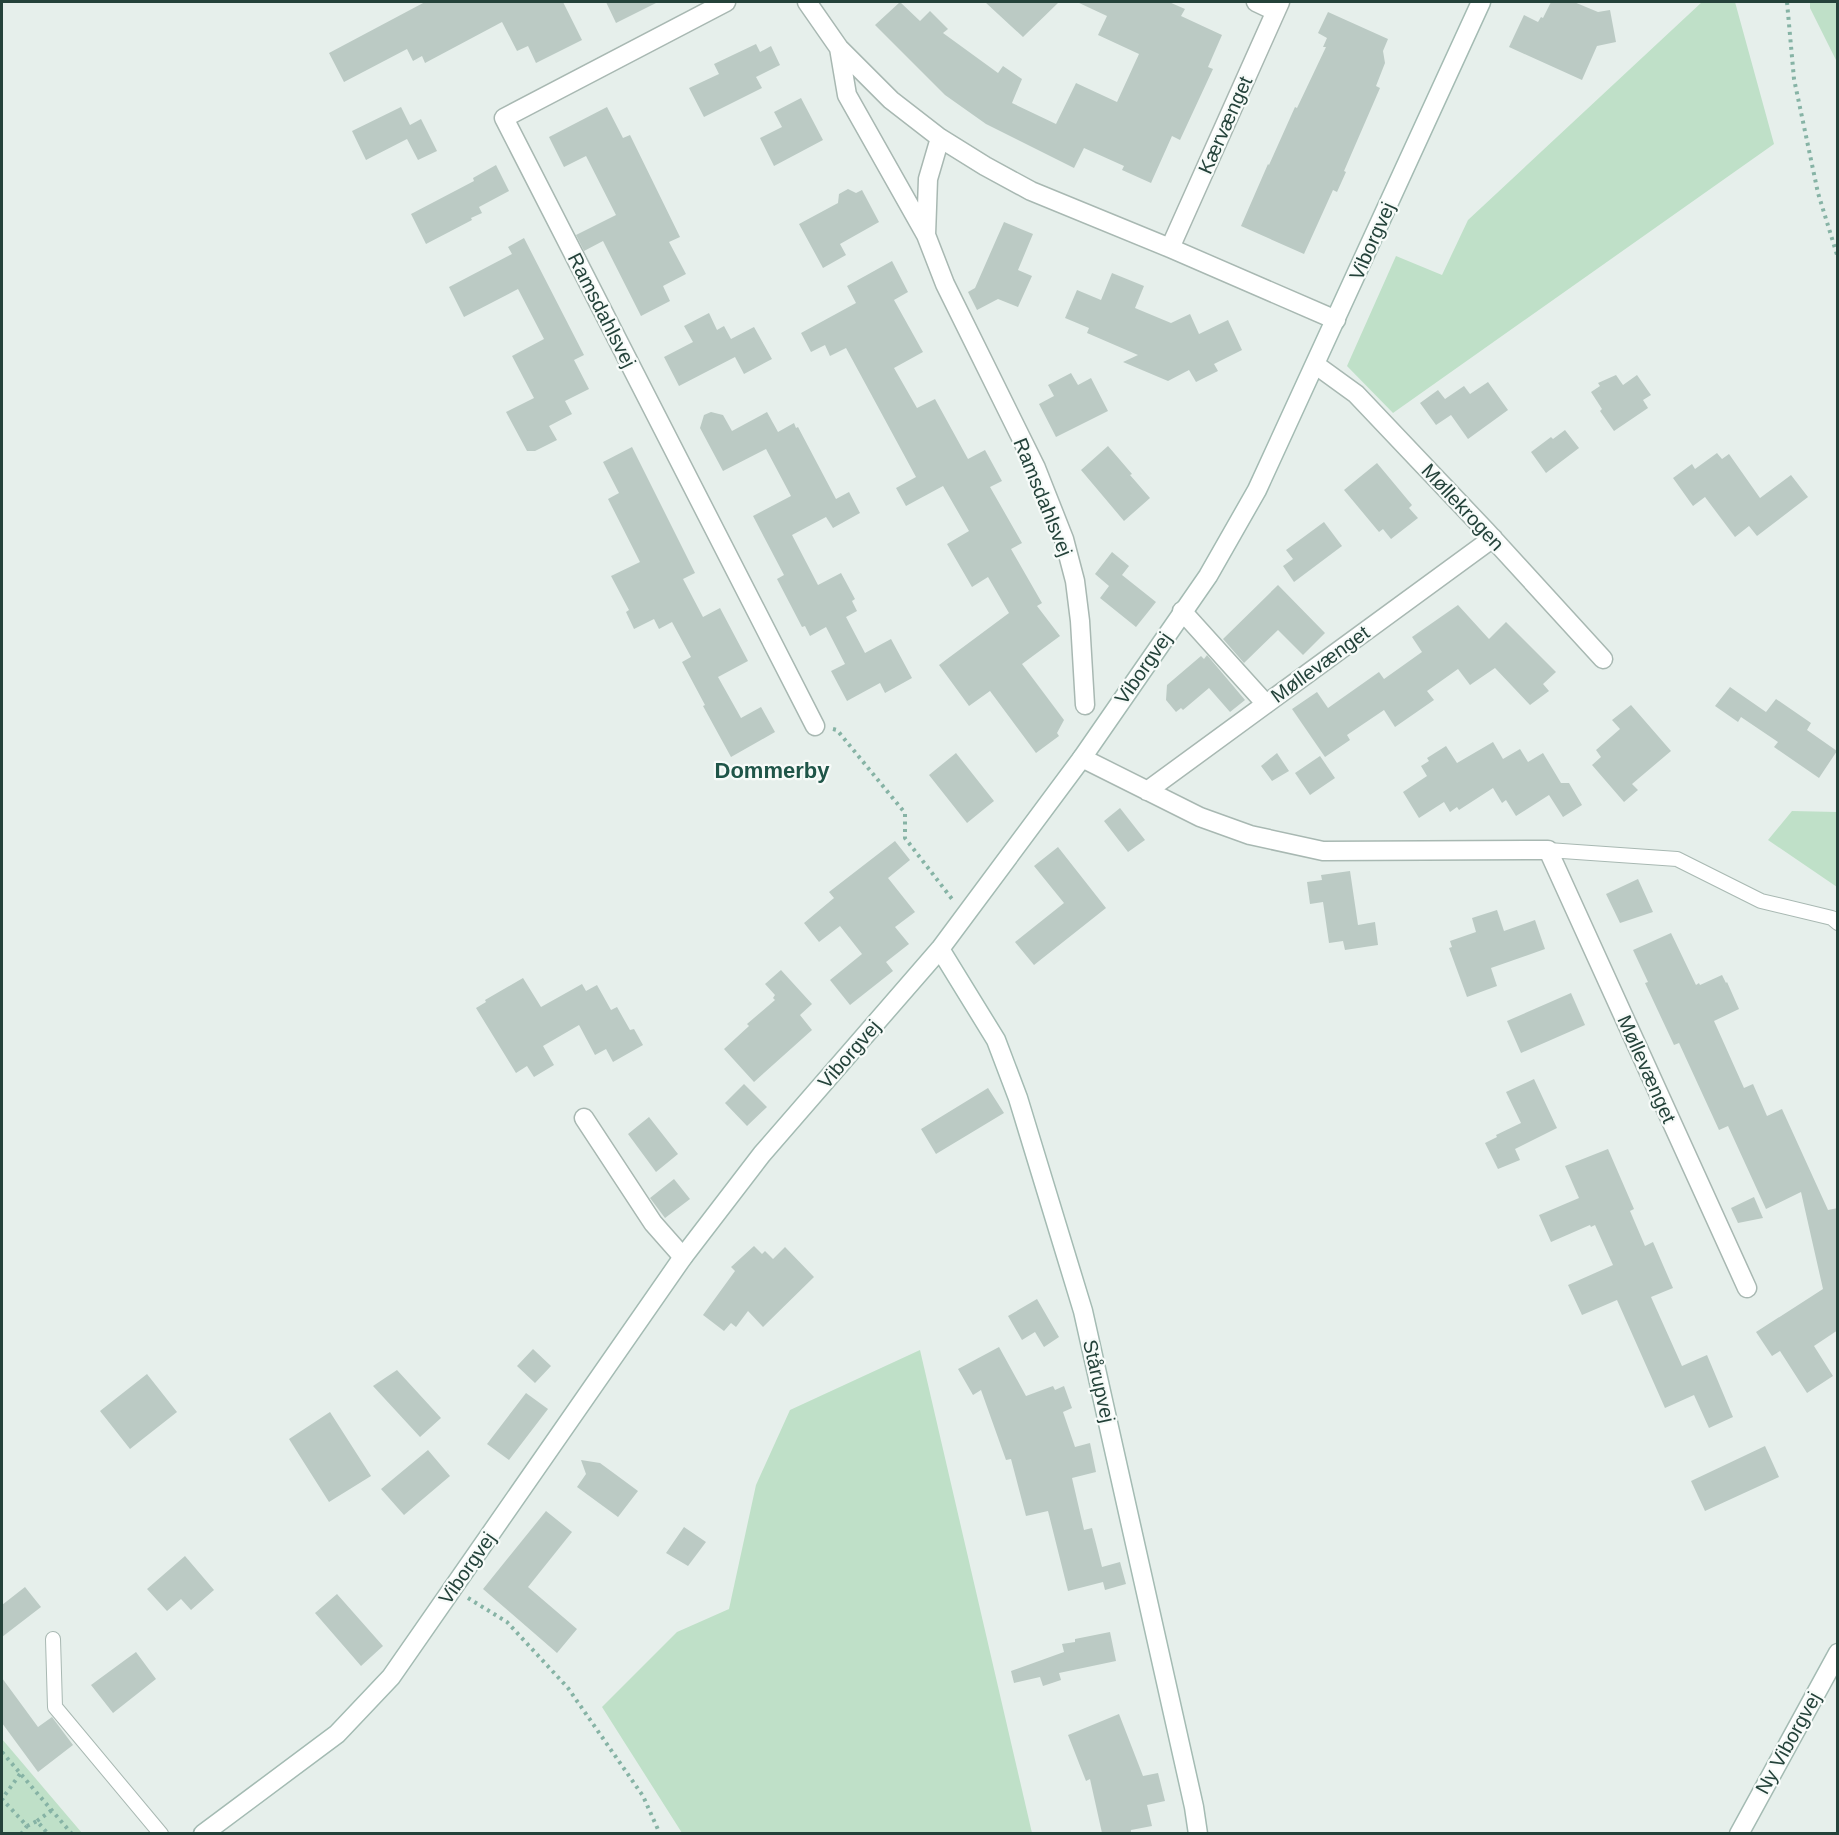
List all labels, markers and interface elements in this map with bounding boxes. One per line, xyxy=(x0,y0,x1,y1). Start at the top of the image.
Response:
street label: Kærvænget xyxy=(1194,72,1256,177)
street label: Viborgvej xyxy=(1345,199,1399,283)
street label: Ramsdahlsvej xyxy=(564,249,640,371)
street label: Ramsdahlsvej xyxy=(1009,435,1077,559)
street label: Møllekrogen xyxy=(1417,459,1509,555)
street label: Møllevænget xyxy=(1267,621,1374,707)
street label: Viborgvej xyxy=(1110,628,1176,708)
district label: Dommerby xyxy=(715,758,830,783)
street label: Møllevænget xyxy=(1613,1012,1681,1127)
street label: Viborgvej xyxy=(813,1015,885,1093)
street label: Stårupvej xyxy=(1079,1337,1119,1425)
street label: Viborgvej xyxy=(434,1528,500,1608)
street label: Ny Viborgvej xyxy=(1751,1688,1825,1798)

